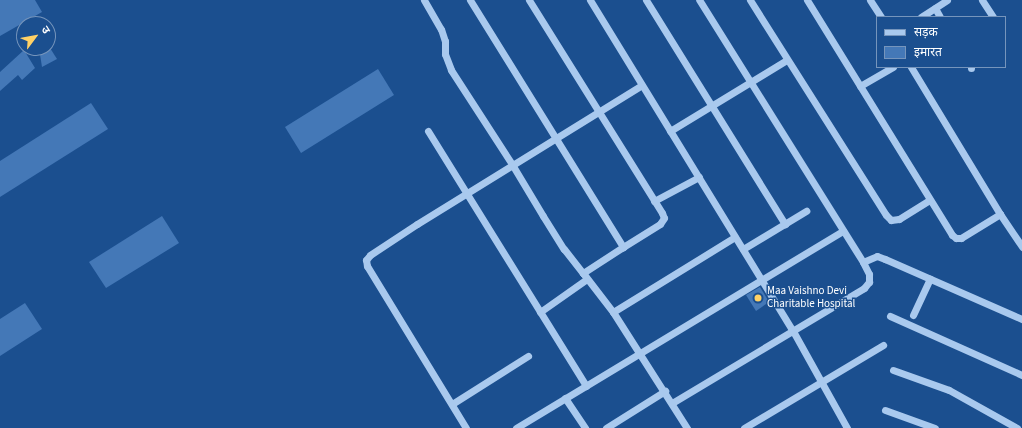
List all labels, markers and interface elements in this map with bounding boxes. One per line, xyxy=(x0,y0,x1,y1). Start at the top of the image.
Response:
north arrow xyxy=(16,16,56,56)
legend xyxy=(876,16,1006,68)
text: उ xyxy=(38,23,54,37)
text: सड़क xyxy=(914,24,938,41)
text: इमारत xyxy=(914,44,942,61)
place label: Maa Vaishno Devi Charitable Hospital xyxy=(767,285,855,311)
marker: Maa Vaishno Devi Charitable Hospital xyxy=(752,292,764,304)

